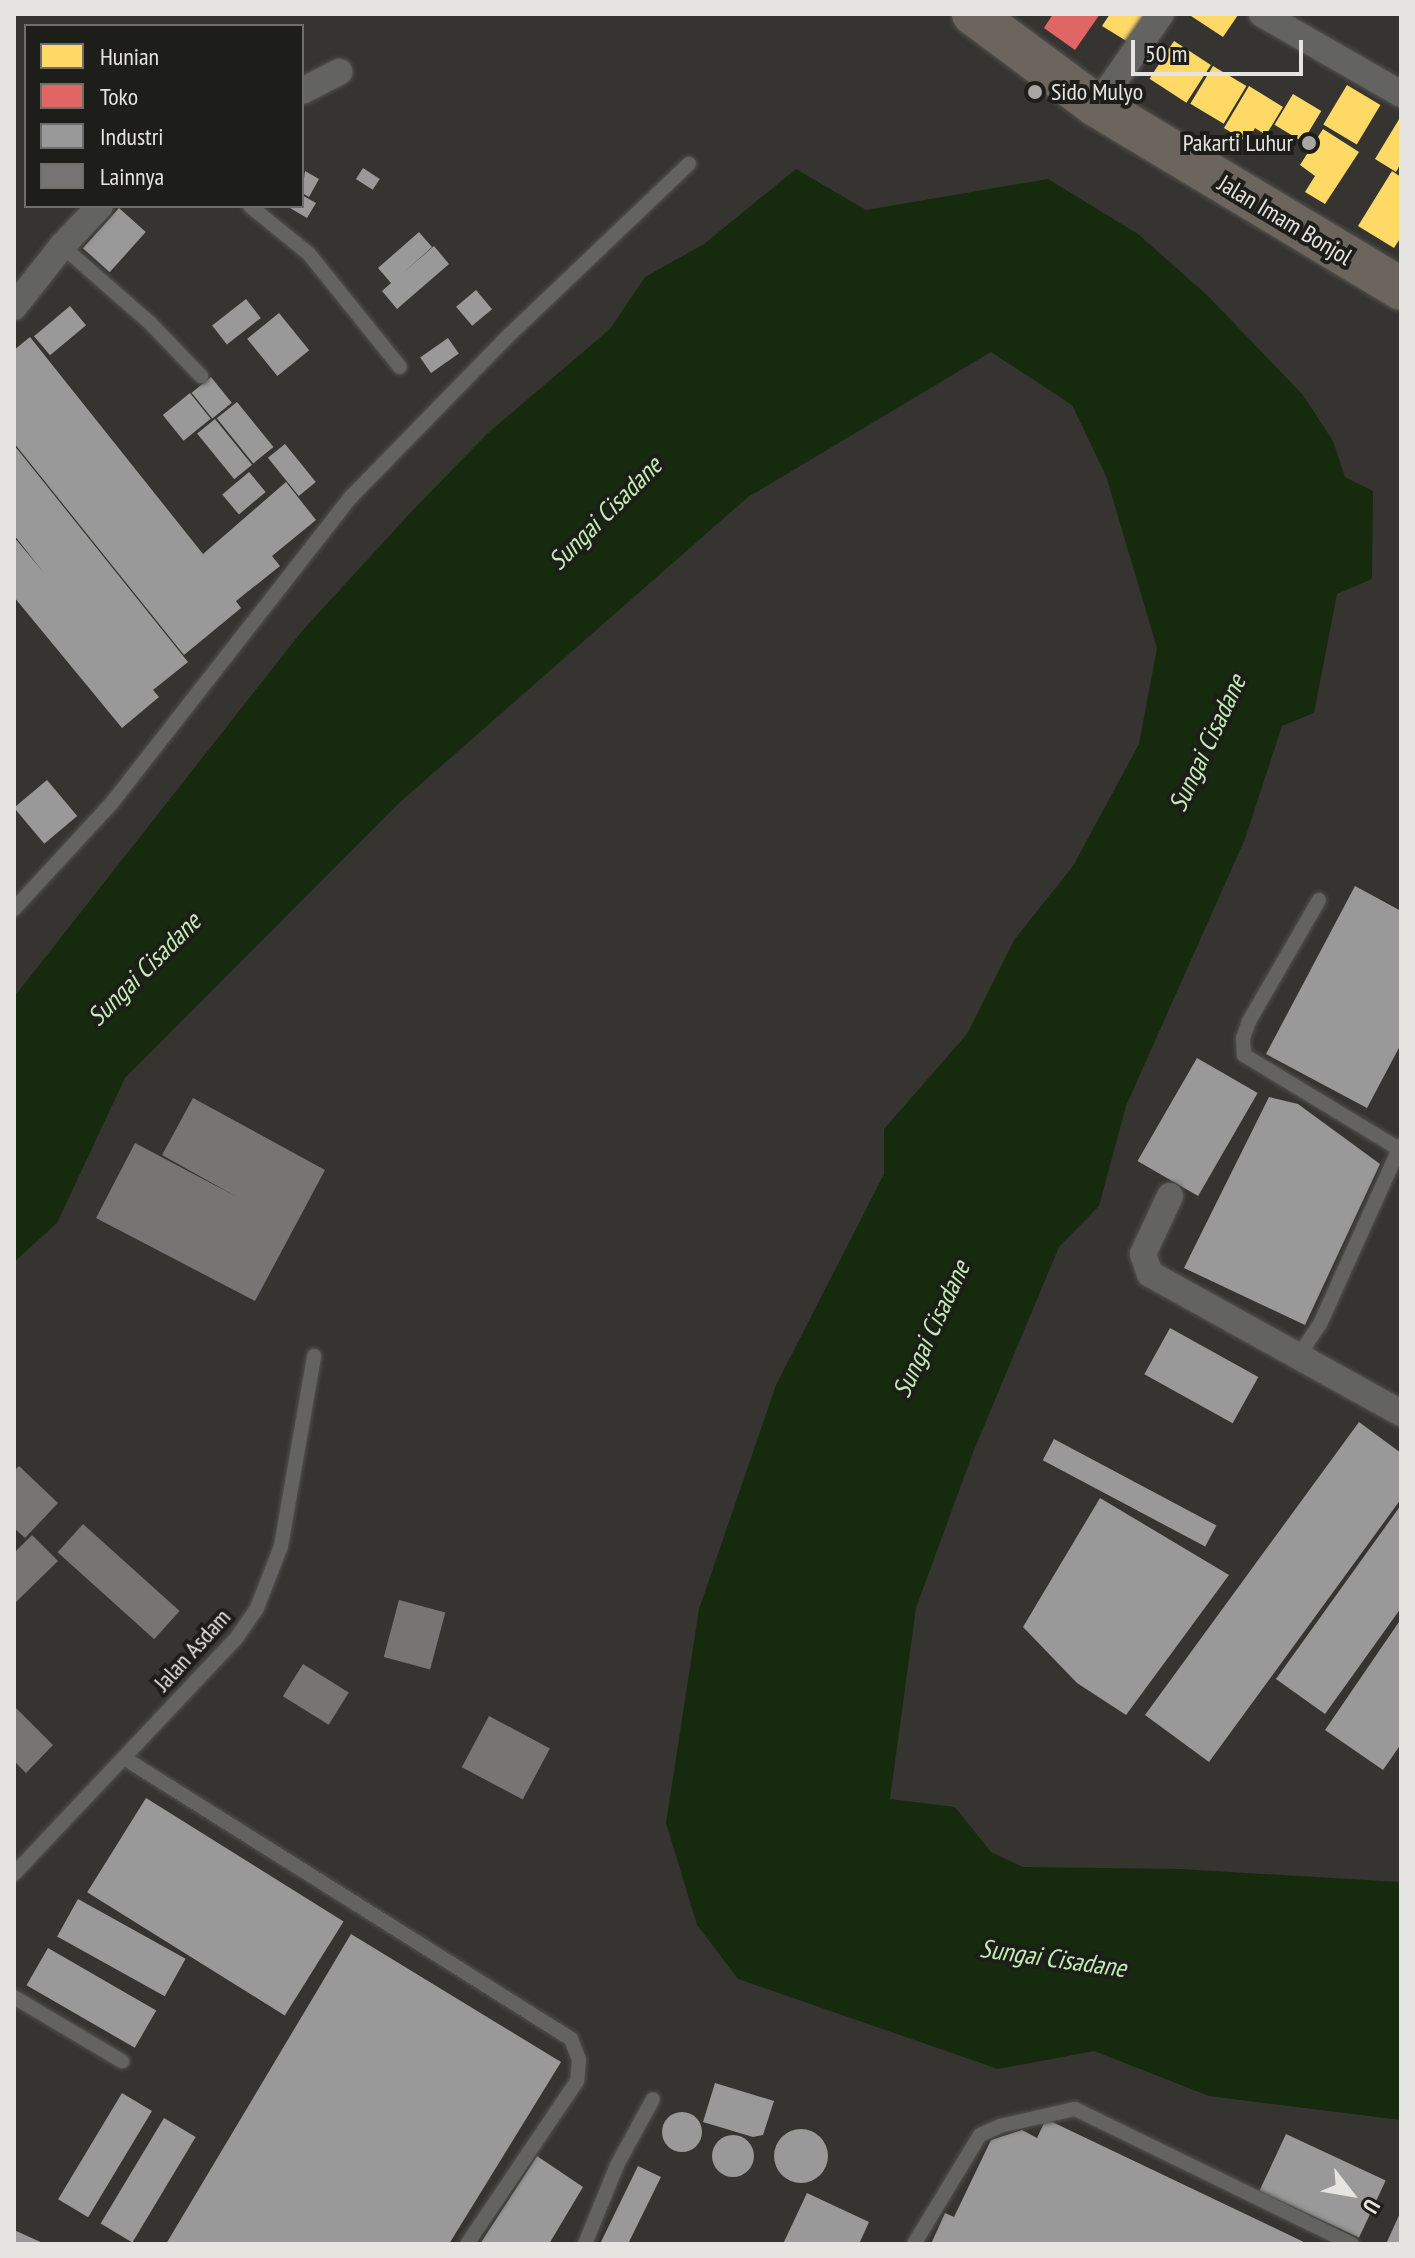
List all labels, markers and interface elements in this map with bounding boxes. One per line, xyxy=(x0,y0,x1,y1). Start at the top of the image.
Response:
legend xyxy=(24,24,304,208)
scale bar xyxy=(1135,24,1307,74)
text: 50 m xyxy=(1145,38,1187,69)
text: Hunian xyxy=(100,41,159,72)
place label: Sido Mulyo xyxy=(1051,78,1143,106)
text: Toko xyxy=(100,81,138,112)
marker: Sido Mulyo xyxy=(1026,83,1044,101)
text: Industri xyxy=(100,121,163,152)
place label: Pakarti Luhur xyxy=(1183,129,1293,157)
marker: Pakarti Luhur xyxy=(1300,134,1318,152)
text: Lainnya xyxy=(100,161,164,192)
street label: Jalan Imam Bonjol xyxy=(1213,169,1357,271)
water label: Sungai Cisadane xyxy=(542,450,668,576)
water label: Sungai Cisadane xyxy=(1162,670,1252,816)
water label: Sungai Cisadane xyxy=(81,906,207,1032)
water label: Sungai Cisadane xyxy=(886,1256,976,1402)
street label: Jalan Asdam xyxy=(147,1603,237,1697)
water label: Sungai Cisadane xyxy=(978,1932,1128,1984)
north arrow xyxy=(1311,2154,1391,2234)
text: U xyxy=(1357,2194,1386,2218)

